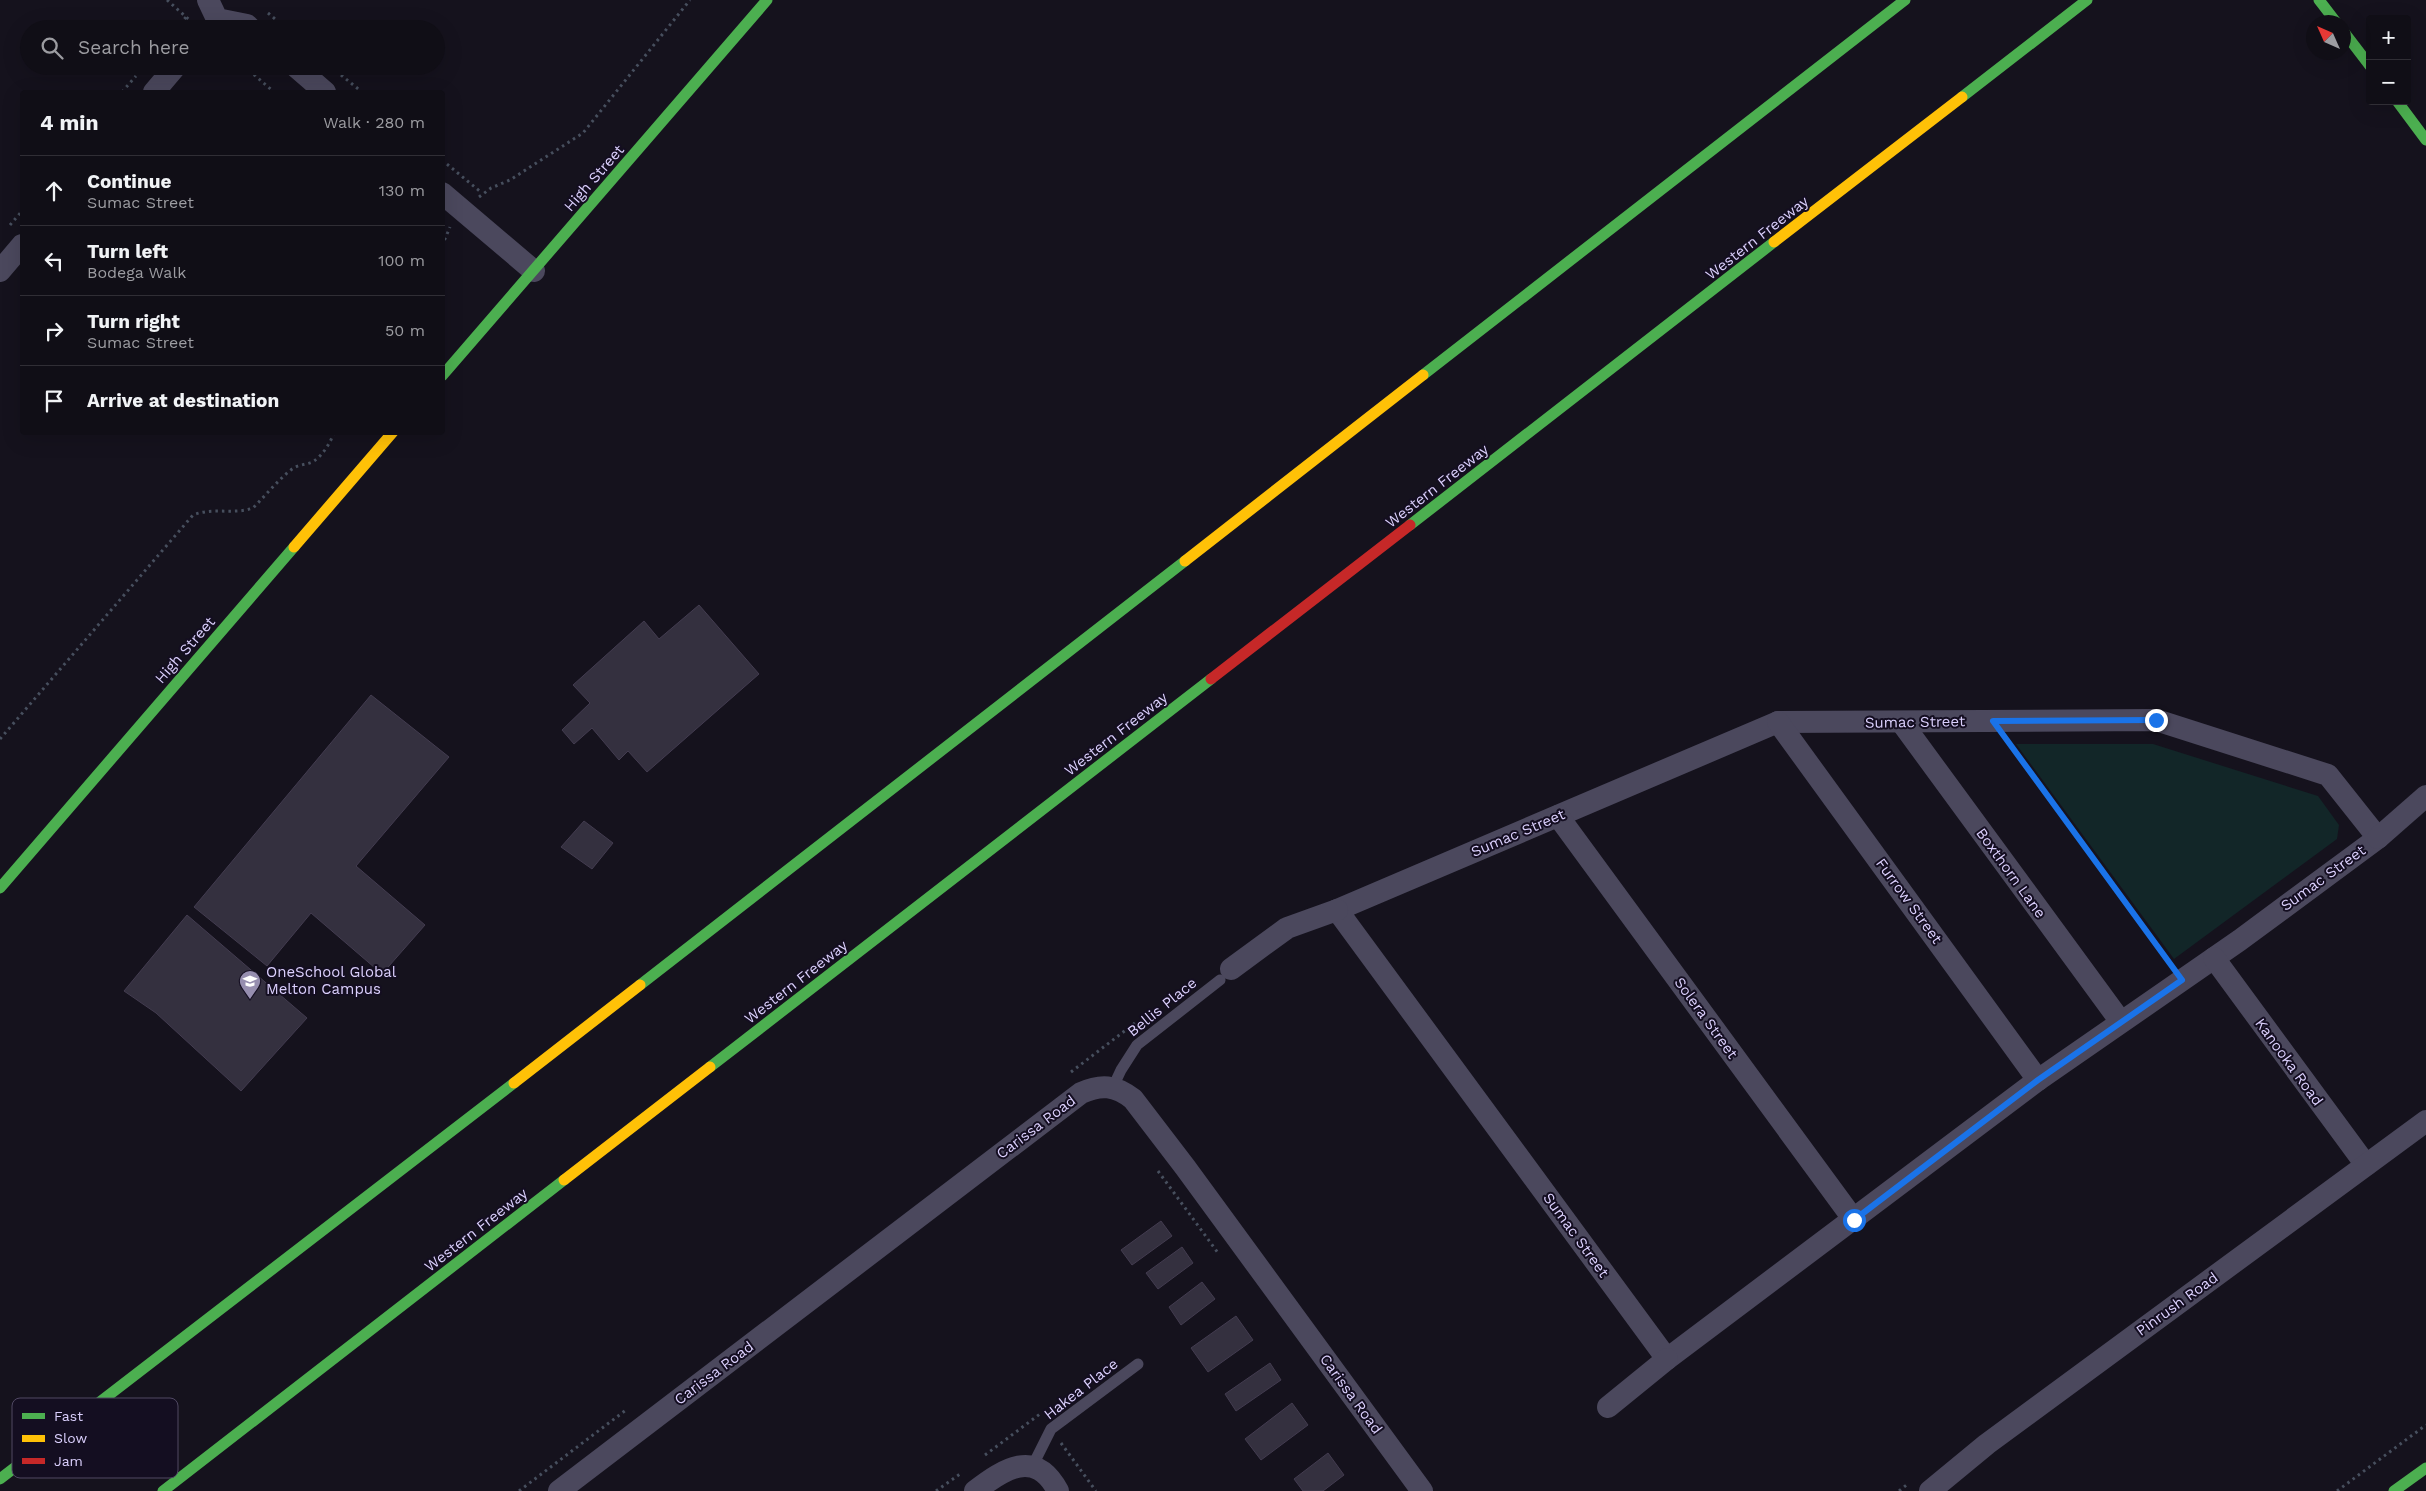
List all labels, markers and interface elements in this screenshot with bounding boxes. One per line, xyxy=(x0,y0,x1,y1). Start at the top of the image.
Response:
north arrow xyxy=(2306,15,2351,60)
map controls xyxy=(2366,15,2411,105)
button: + xyxy=(2366,15,2411,60)
search box xyxy=(20,20,445,75)
icon: search xyxy=(38,34,66,62)
text: Search here xyxy=(78,36,189,59)
button: − xyxy=(2366,60,2411,105)
text: 4 min xyxy=(40,110,98,135)
text: Walk · 280 m xyxy=(323,113,425,132)
street label: High Street xyxy=(560,140,628,215)
text: Continue xyxy=(87,170,171,193)
icon: ahead xyxy=(40,177,68,205)
text: 130 m xyxy=(379,181,425,200)
street label: Western Freeway xyxy=(1702,192,1812,284)
text: Sumac Street xyxy=(87,193,194,212)
text: Turn left xyxy=(87,240,168,263)
icon: left xyxy=(40,247,68,275)
text: 100 m xyxy=(378,251,425,270)
text: Bodega Walk xyxy=(87,263,186,282)
text: Turn right xyxy=(87,310,180,333)
icon: right xyxy=(40,317,68,345)
text: 50 m xyxy=(385,321,425,340)
text: Sumac Street xyxy=(87,333,194,352)
icon: arrive xyxy=(40,387,68,415)
text: Arrive at destination xyxy=(87,389,279,412)
street label: Western Freeway xyxy=(1382,440,1492,532)
street label: High Street xyxy=(151,612,219,687)
street label: Western Freeway xyxy=(1061,688,1171,780)
route end xyxy=(2145,709,2168,732)
street label: Sumac Street xyxy=(1865,712,1966,732)
street label: Sumac Street xyxy=(1468,805,1568,861)
street label: Boxthorn Lane xyxy=(1972,824,2050,922)
street label: Sumac Street xyxy=(2277,841,2369,915)
street label: Furrow Street xyxy=(1872,855,1946,948)
street label: Western Freeway xyxy=(741,936,851,1028)
place label: OneSchool Global Melton Campus xyxy=(266,963,397,998)
school or university icon: OneSchool Global Melton Campus xyxy=(238,969,262,1000)
street label: Bellis Place xyxy=(1124,974,1200,1040)
street label: Solera Street xyxy=(1670,974,1742,1063)
street label: Kanooka Road xyxy=(2251,1015,2327,1109)
street label: Carissa Road xyxy=(993,1091,1079,1163)
street label: Western Freeway xyxy=(421,1184,531,1276)
street label: Sumac Street xyxy=(1539,1189,1613,1281)
route start xyxy=(1843,1209,1866,1232)
street label: Pinrush Road xyxy=(2133,1268,2221,1340)
street label: Carissa Road xyxy=(671,1337,757,1409)
street label: Carissa Road xyxy=(1316,1350,1386,1438)
street label: Hakea Place xyxy=(1040,1355,1122,1423)
legend xyxy=(12,1398,178,1478)
text: Fast xyxy=(54,1408,83,1424)
text: Slow xyxy=(54,1430,87,1446)
text: Jam xyxy=(54,1453,83,1469)

